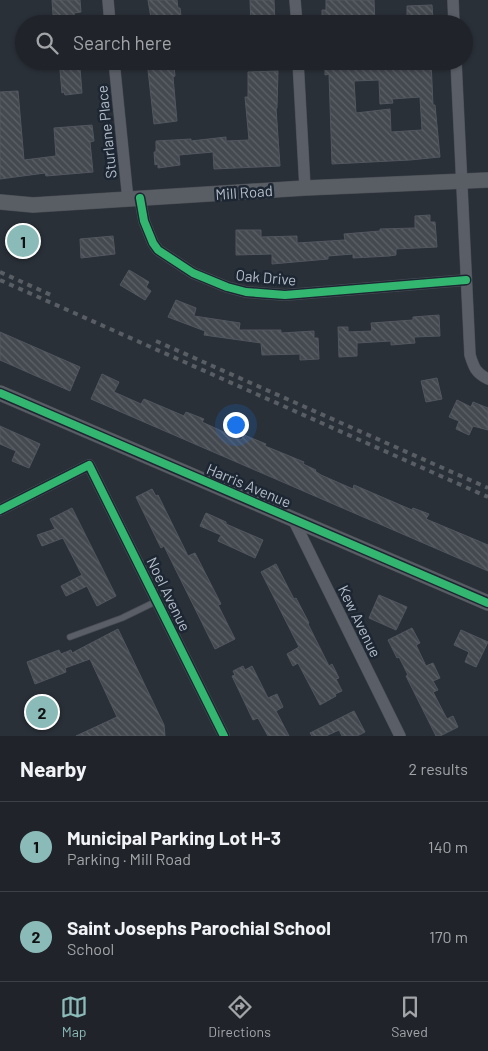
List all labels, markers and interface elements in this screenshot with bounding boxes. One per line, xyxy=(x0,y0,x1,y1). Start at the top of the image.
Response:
search box xyxy=(15,15,473,70)
icon: search xyxy=(33,29,61,57)
text: Search here xyxy=(73,31,172,54)
street label: Sturlane Place xyxy=(92,85,120,179)
street label: Mill Road xyxy=(215,181,273,203)
pin: 1 xyxy=(7,222,39,260)
street label: Oak Drive xyxy=(235,265,297,289)
your location xyxy=(223,412,249,438)
street label: Harris Avenue xyxy=(204,459,294,511)
street label: Noel Avenue xyxy=(143,554,195,634)
street label: Kew Avenue xyxy=(335,582,385,660)
pin: 2 xyxy=(26,693,58,731)
text: Nearby xyxy=(20,756,86,781)
text: 2 results xyxy=(409,759,468,778)
text: Municipal Parking Lot H-3 xyxy=(67,826,281,849)
text: 1 xyxy=(33,837,39,856)
text: 140 m xyxy=(428,837,468,856)
text: Parking · Mill Road xyxy=(67,849,191,868)
text: Saint Josephs Parochial School xyxy=(67,916,331,939)
text: 2 xyxy=(32,927,40,946)
text: 170 m xyxy=(429,927,468,946)
text: School xyxy=(67,939,114,958)
tab: Map xyxy=(60,993,88,1040)
tab: Directions xyxy=(208,993,271,1040)
tab: Saved xyxy=(391,993,428,1040)

